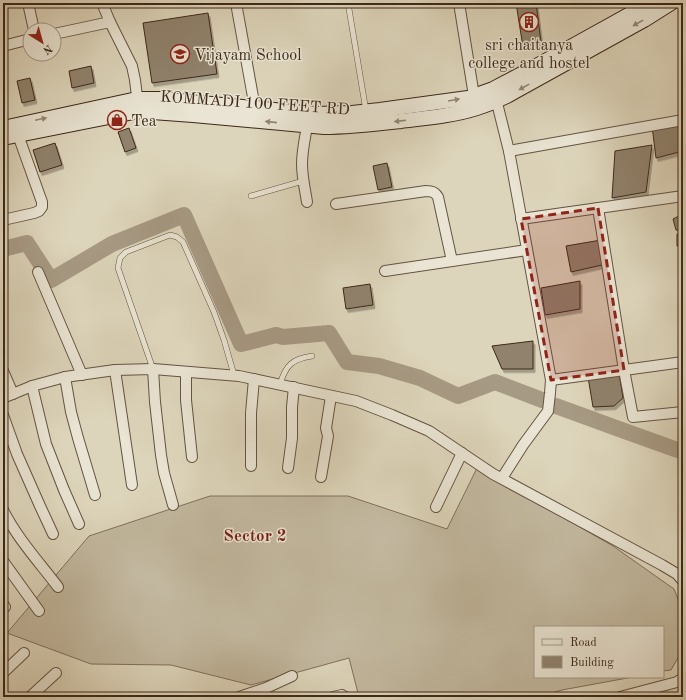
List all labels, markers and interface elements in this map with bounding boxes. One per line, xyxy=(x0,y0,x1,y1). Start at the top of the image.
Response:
building icon: sri chaitanya college and hostel xyxy=(518,11,540,33)
one-way arrow xyxy=(632,20,644,27)
north arrow xyxy=(22,22,62,62)
place label: sri chaitanya college and hostel xyxy=(468,38,590,72)
text: N xyxy=(40,42,54,56)
school or university icon: Vijayam School xyxy=(169,43,191,65)
place label: Vijayam School xyxy=(194,48,302,64)
one-way arrow xyxy=(518,83,530,90)
street label: KOMMADI 100 FEET RD xyxy=(160,89,350,119)
one-way arrow xyxy=(448,97,460,103)
shop icon: Tea xyxy=(106,109,128,131)
place label: Tea xyxy=(131,114,157,130)
one-way arrow xyxy=(35,116,47,122)
one-way arrow xyxy=(394,118,406,124)
one-way arrow xyxy=(265,119,277,125)
district label: Sector 2 xyxy=(223,528,287,545)
legend xyxy=(534,626,664,678)
text: Road xyxy=(570,637,597,649)
text: Building xyxy=(570,657,614,669)

